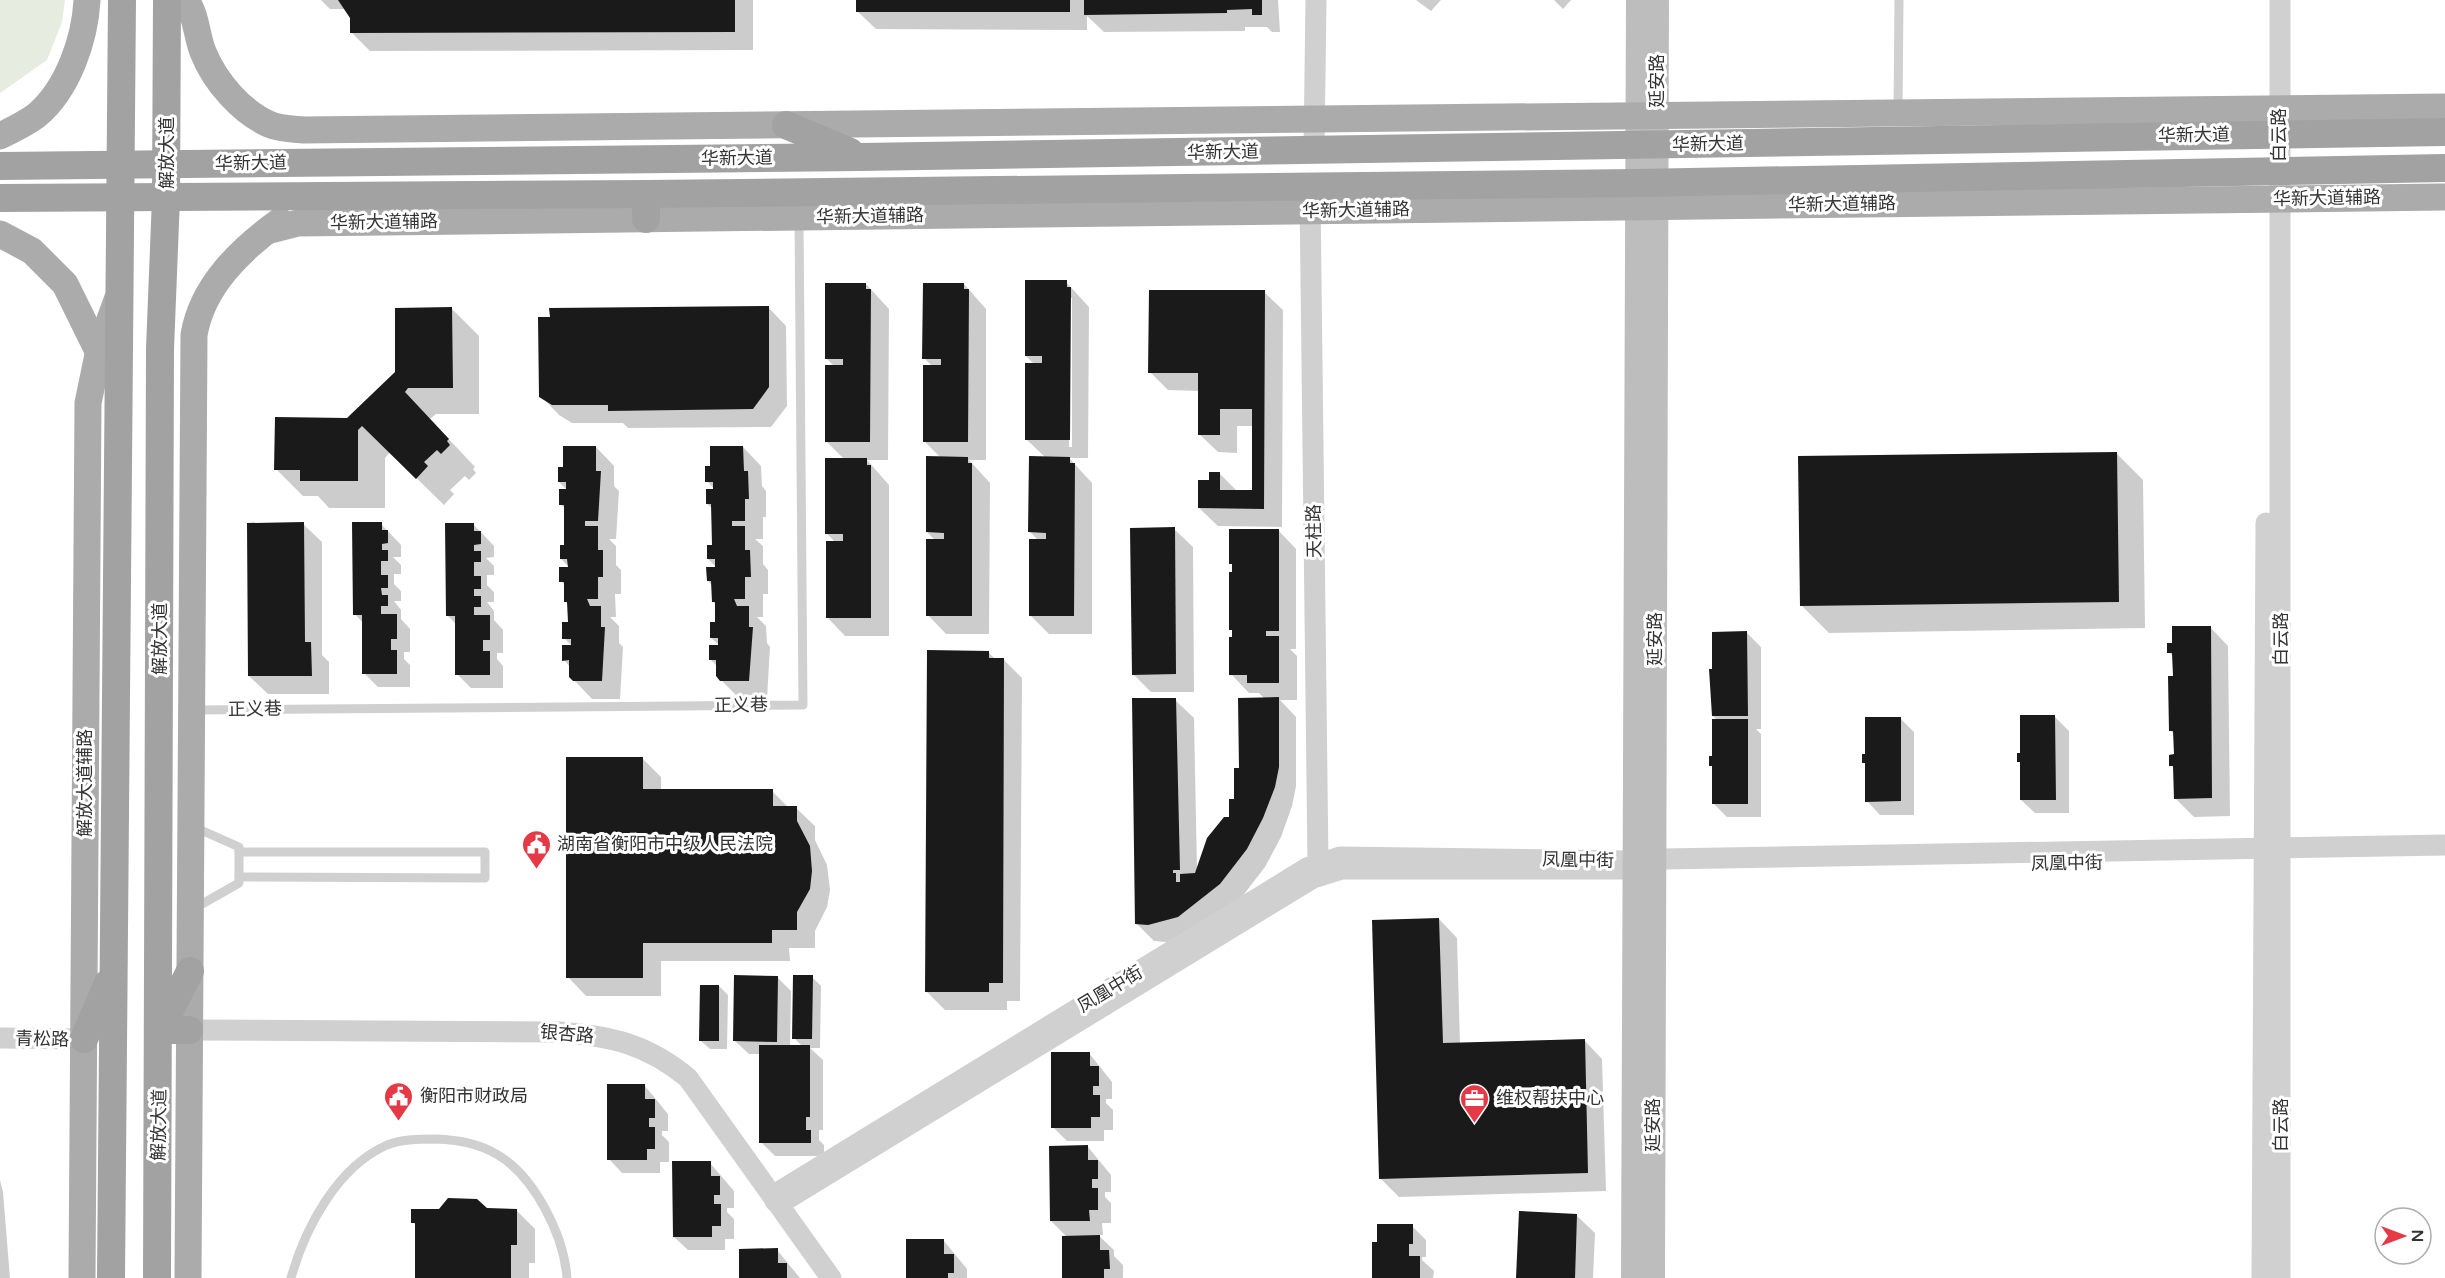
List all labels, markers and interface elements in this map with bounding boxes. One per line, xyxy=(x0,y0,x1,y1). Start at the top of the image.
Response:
street label: 延安路 xyxy=(1646,54,1668,108)
street label: 白云路 xyxy=(2268,108,2290,162)
street label: 解放大道 xyxy=(156,117,178,189)
street label: 华新大道 xyxy=(2158,123,2230,147)
street label: 华新大道 xyxy=(1672,132,1744,156)
street label: 华新大道 xyxy=(1187,140,1259,164)
street label: 华新大道 xyxy=(701,146,773,170)
street label: 华新大道 xyxy=(215,151,287,175)
street label: 华新大道辅路 xyxy=(2273,186,2381,210)
street label: 华新大道辅路 xyxy=(1788,192,1896,216)
street label: 华新大道辅路 xyxy=(1302,198,1410,222)
street label: 华新大道辅路 xyxy=(816,204,924,228)
street label: 华新大道辅路 xyxy=(330,210,438,234)
street label: 天柱路 xyxy=(1303,504,1325,558)
street label: 解放大道 xyxy=(149,603,171,675)
street label: 延安路 xyxy=(1644,612,1666,666)
street label: 白云路 xyxy=(2270,612,2292,666)
street label: 正义巷 xyxy=(714,694,768,716)
street label: 正义巷 xyxy=(228,698,282,720)
street label: 解放大道辅路 xyxy=(74,729,96,837)
public building icon: 湖南省衡阳市中级人民法院 xyxy=(520,828,552,870)
place label: 湖南省衡阳市中级人民法院 xyxy=(557,833,773,855)
street label: 凤凰中街 xyxy=(1542,848,1614,872)
street label: 凤凰中街 xyxy=(2031,851,2103,875)
street label: 凤凰中街 xyxy=(1073,961,1147,1017)
street label: 银杏路 xyxy=(539,1021,595,1047)
street label: 青松路 xyxy=(15,1028,69,1050)
public building icon: 衡阳市财政局 xyxy=(383,1080,415,1122)
office icon: 维权帮扶中心 xyxy=(1459,1082,1491,1124)
place label: 衡阳市财政局 xyxy=(420,1085,528,1107)
place label: 维权帮扶中心 xyxy=(1496,1087,1604,1109)
street label: 解放大道 xyxy=(147,1089,171,1161)
street label: 延安路 xyxy=(1642,1098,1664,1152)
street label: 白云路 xyxy=(2270,1098,2292,1152)
north arrow xyxy=(2373,1206,2433,1266)
text: N xyxy=(2407,1230,2427,1242)

